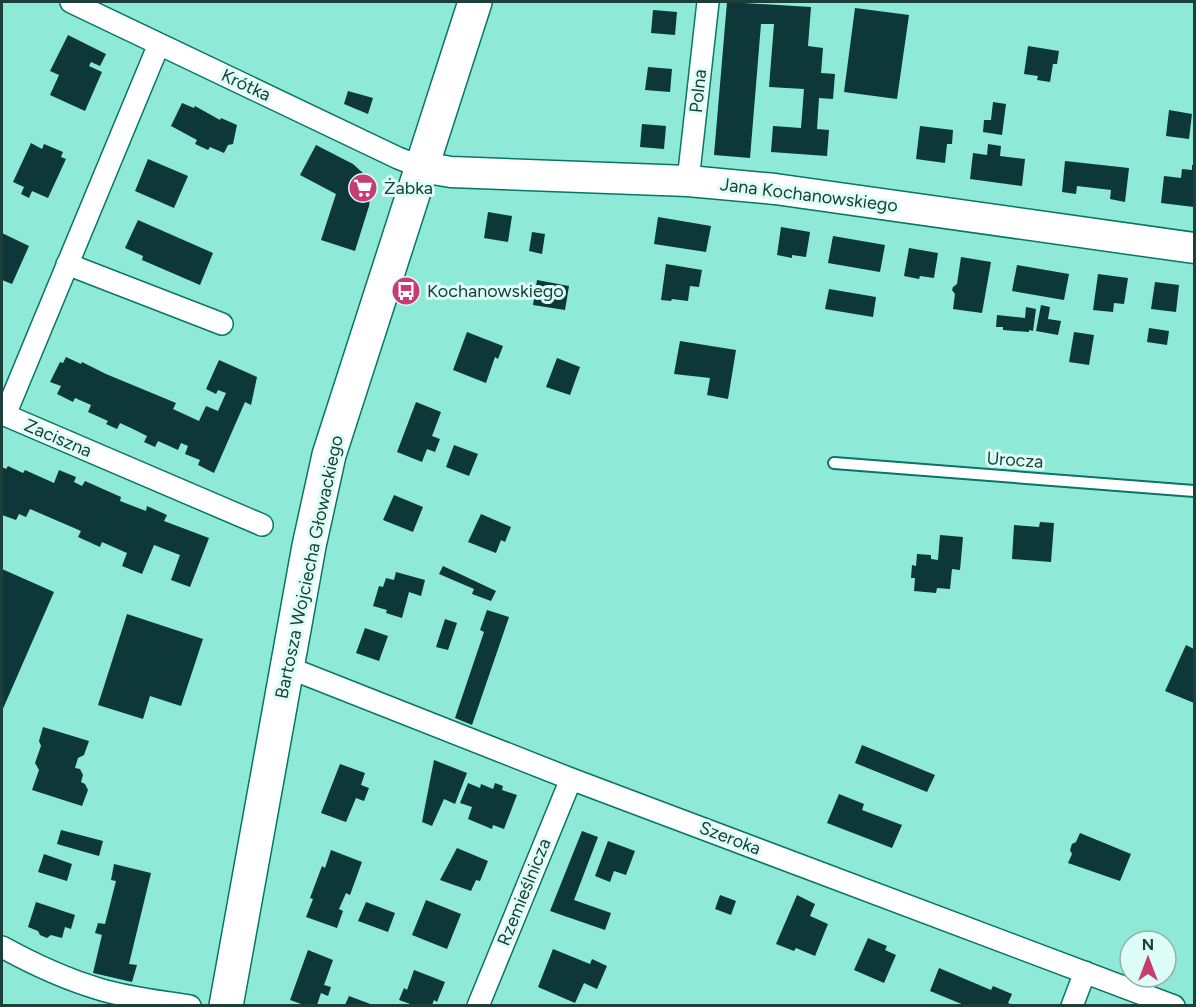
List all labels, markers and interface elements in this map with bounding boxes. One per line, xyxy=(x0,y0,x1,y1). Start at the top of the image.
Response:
street label: Krótka xyxy=(218,64,274,106)
street label: Polna xyxy=(685,68,711,114)
supermarket icon: Żabka xyxy=(347,172,379,204)
street label: Jana Kochanowskiego xyxy=(719,173,899,217)
place label: Żabka xyxy=(384,177,433,199)
bus stop icon: Kochanowskiego xyxy=(390,275,422,307)
place label: Kochanowskiego xyxy=(427,280,564,302)
street label: Zaciszna xyxy=(21,414,95,462)
street label: Bartosza Wojciecha Głowackiego xyxy=(270,433,348,701)
street label: Urocza xyxy=(986,447,1044,473)
street label: Szeroka xyxy=(696,816,764,860)
street label: Rzemieślnicza xyxy=(493,835,555,949)
north arrow xyxy=(1118,929,1178,989)
text: N xyxy=(1142,935,1154,954)

